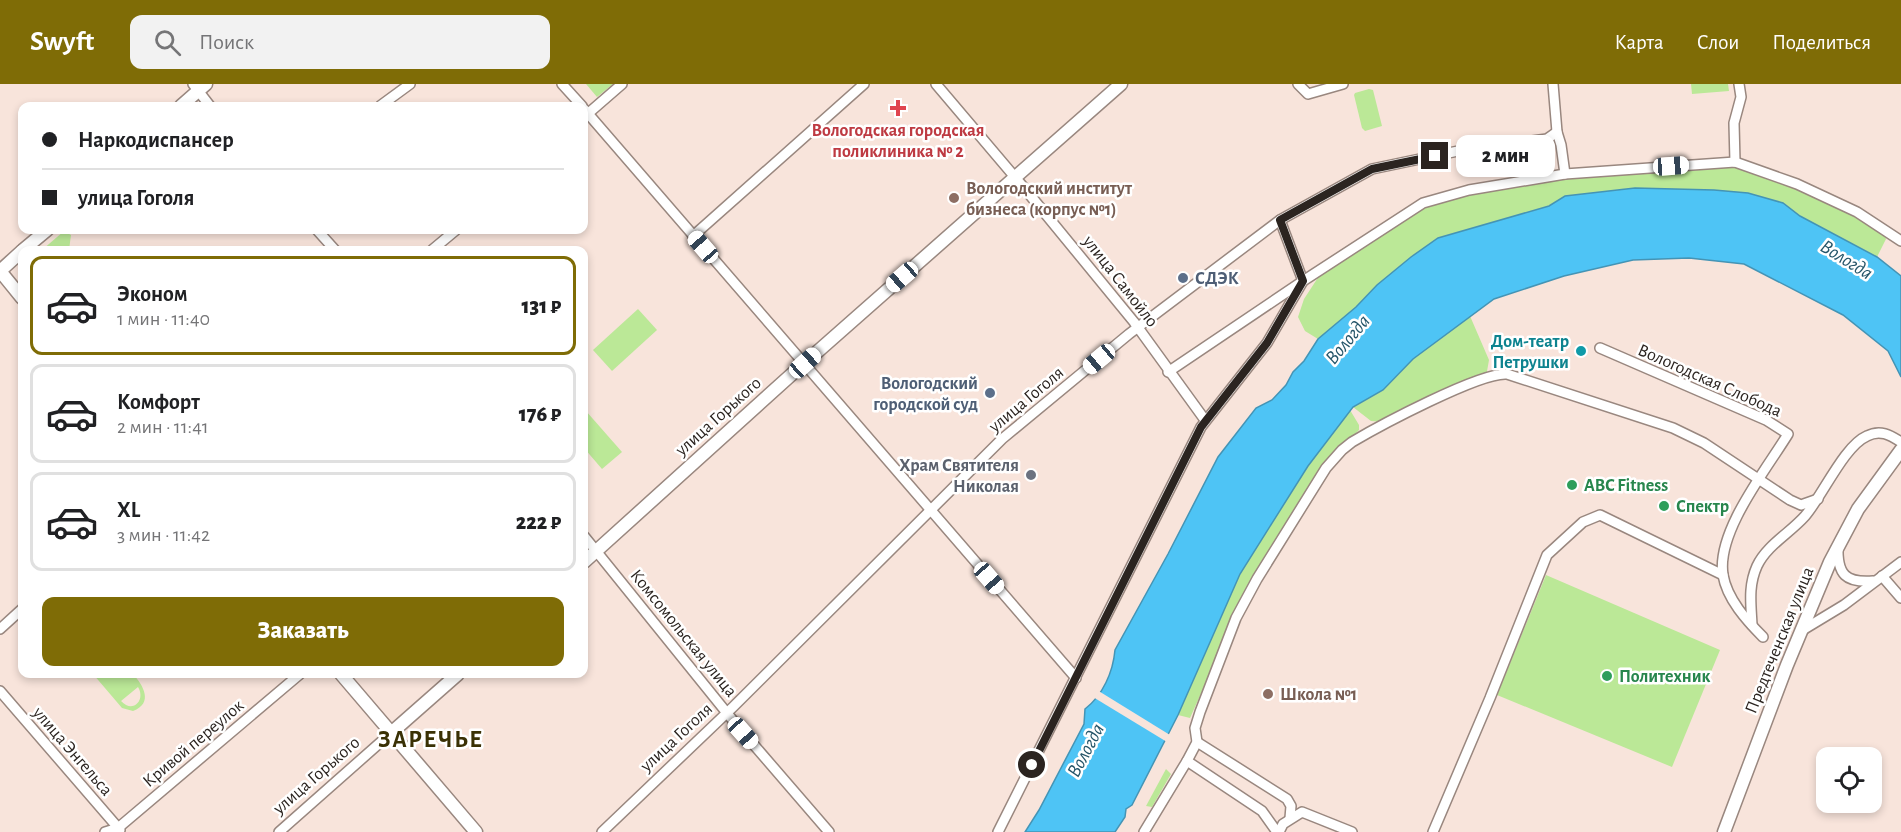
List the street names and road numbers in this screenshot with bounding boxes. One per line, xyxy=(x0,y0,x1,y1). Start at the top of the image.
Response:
street label: улица Самойло xyxy=(1079,232,1161,331)
street label: Вологодская Слобода xyxy=(1635,340,1785,421)
street label: улица Гоголя xyxy=(985,363,1067,437)
street label: улица Горького xyxy=(672,374,765,460)
street label: Предтеченская улица xyxy=(1742,565,1818,716)
street label: Комсомольская улица xyxy=(626,566,740,701)
street label: Кривой переулок xyxy=(140,696,248,791)
street label: улица Гоголя xyxy=(636,700,716,776)
street label: улица Энгельса xyxy=(28,703,115,799)
street label: улица Горького xyxy=(269,734,363,819)

